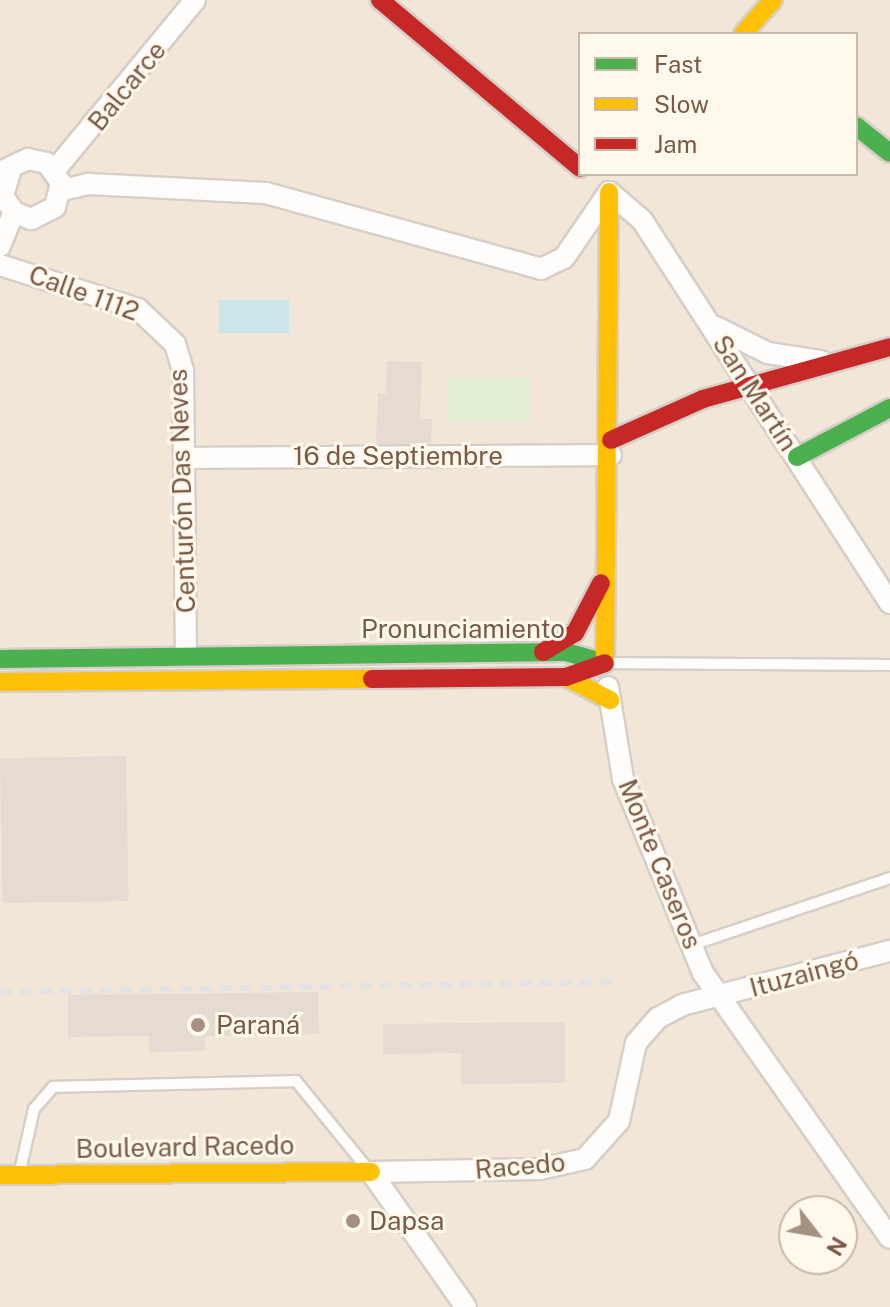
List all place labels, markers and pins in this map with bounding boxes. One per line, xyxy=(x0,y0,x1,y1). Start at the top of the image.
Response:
place label: Paraná xyxy=(216,1009,300,1041)
marker: Paraná xyxy=(187,1014,209,1036)
place label: Dapsa xyxy=(369,1205,444,1237)
marker: Dapsa xyxy=(344,1212,362,1230)

